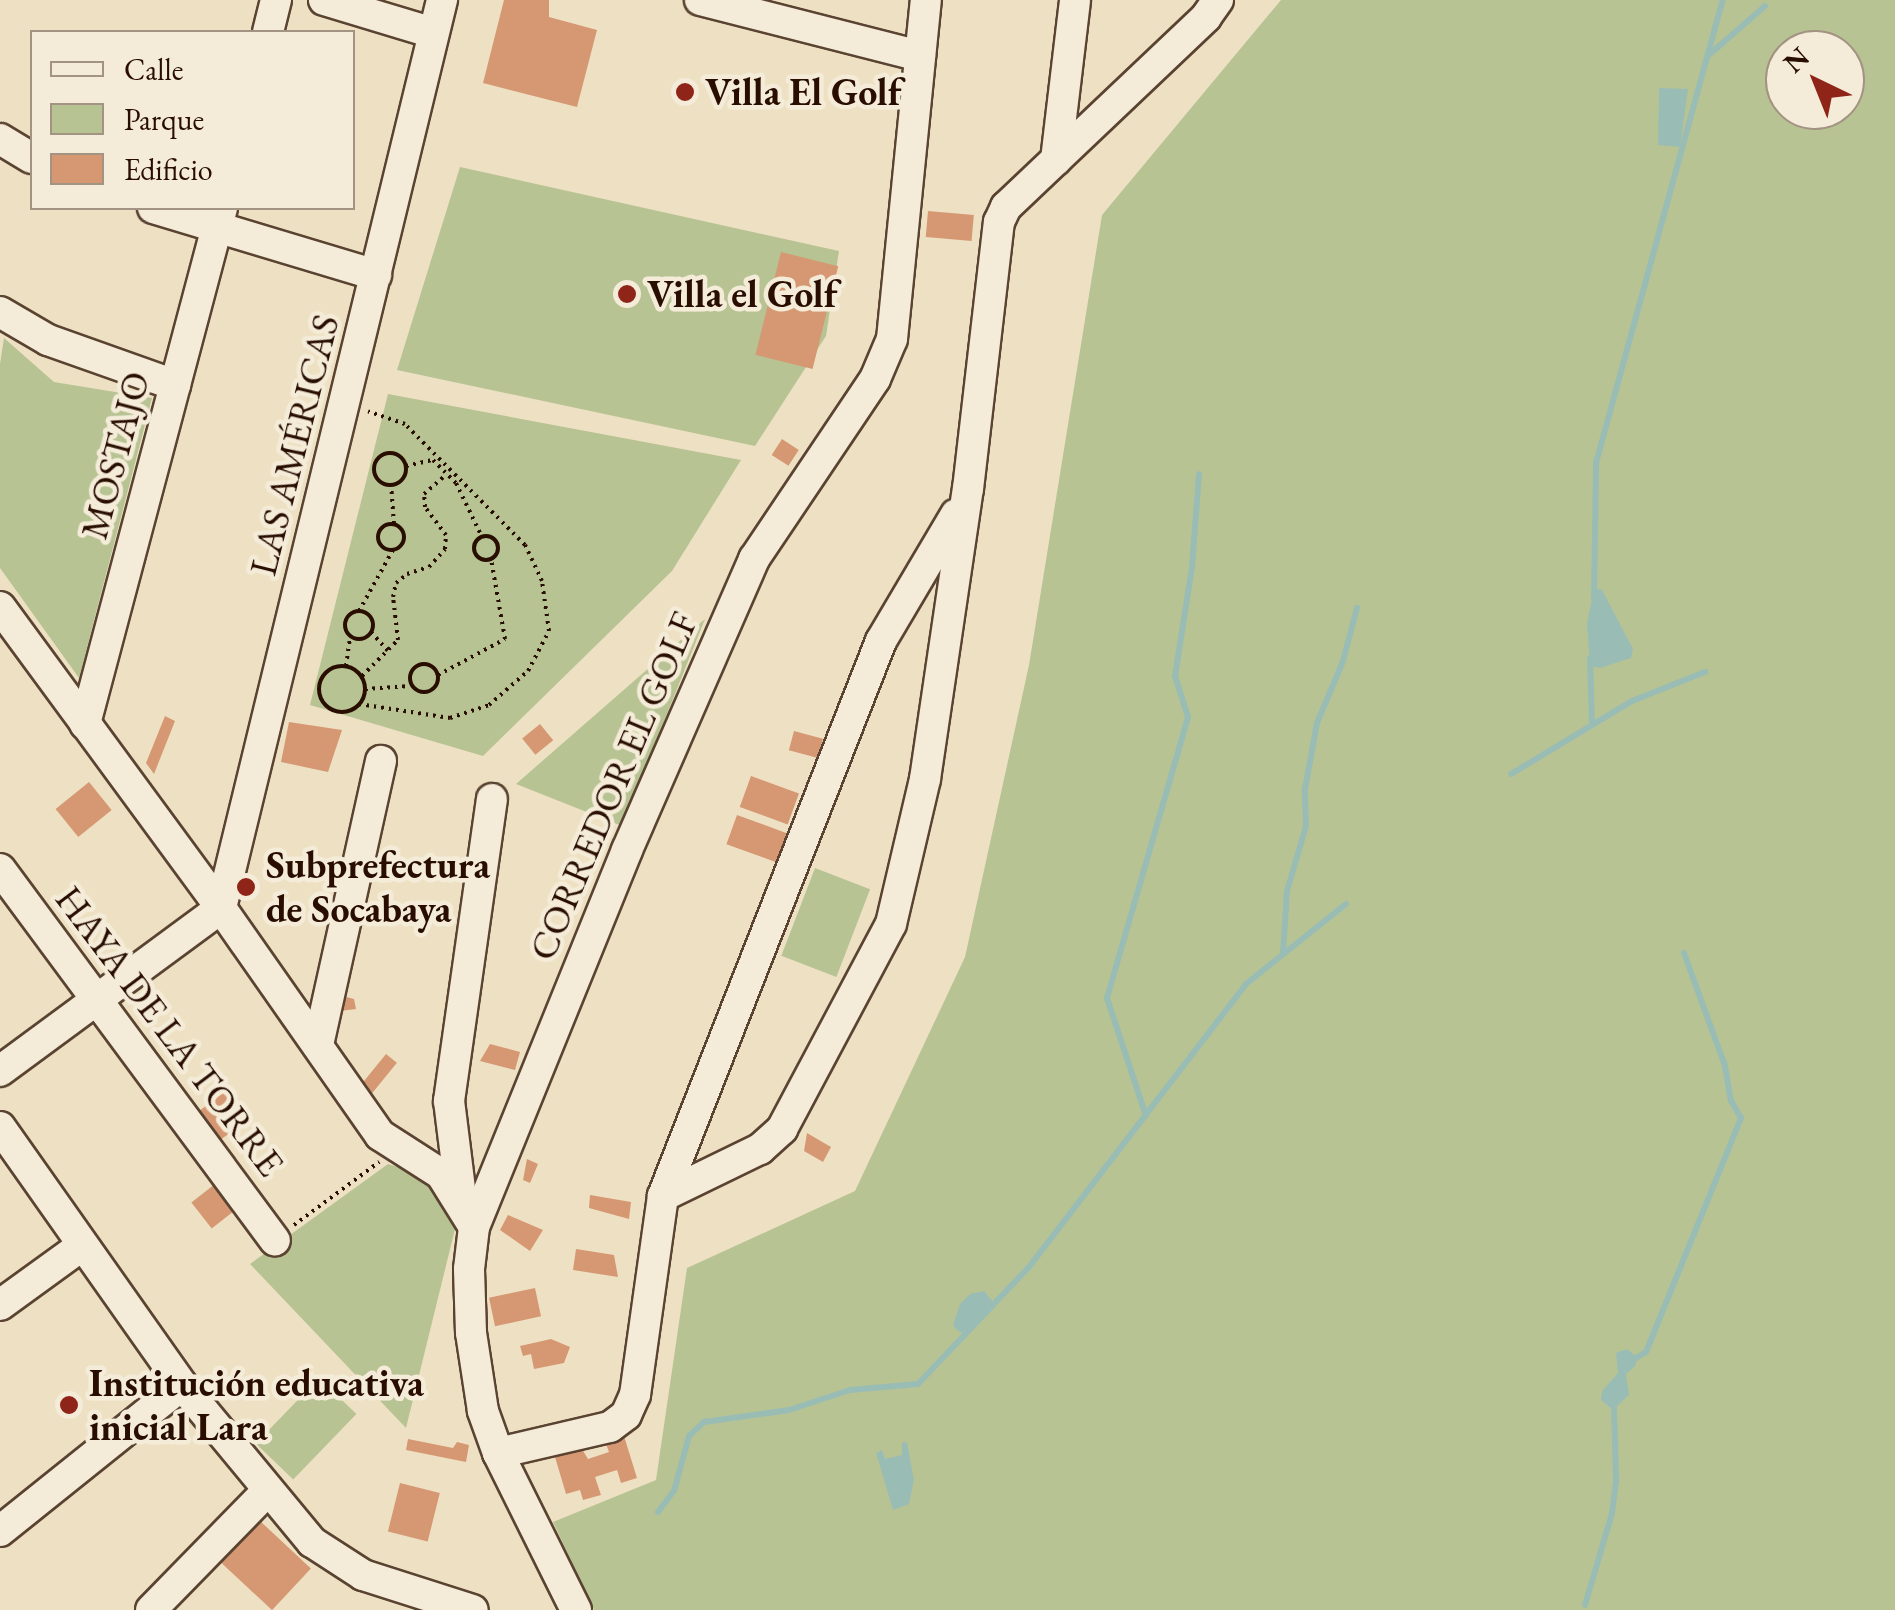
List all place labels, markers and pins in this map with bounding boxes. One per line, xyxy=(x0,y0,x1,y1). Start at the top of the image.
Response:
place label: Villa El Golf xyxy=(705,69,901,115)
marker: Villa El Golf xyxy=(674,81,696,103)
place label: Villa el Golf xyxy=(647,271,837,317)
marker: Villa el Golf xyxy=(616,283,638,305)
place label: Subprefectura de Socabaya xyxy=(266,842,490,932)
marker: Subprefectura de Socabaya xyxy=(235,876,257,898)
place label: Institución educativa inicial Lara xyxy=(89,1360,424,1450)
marker: Institución educativa inicial Lara xyxy=(58,1394,80,1416)

